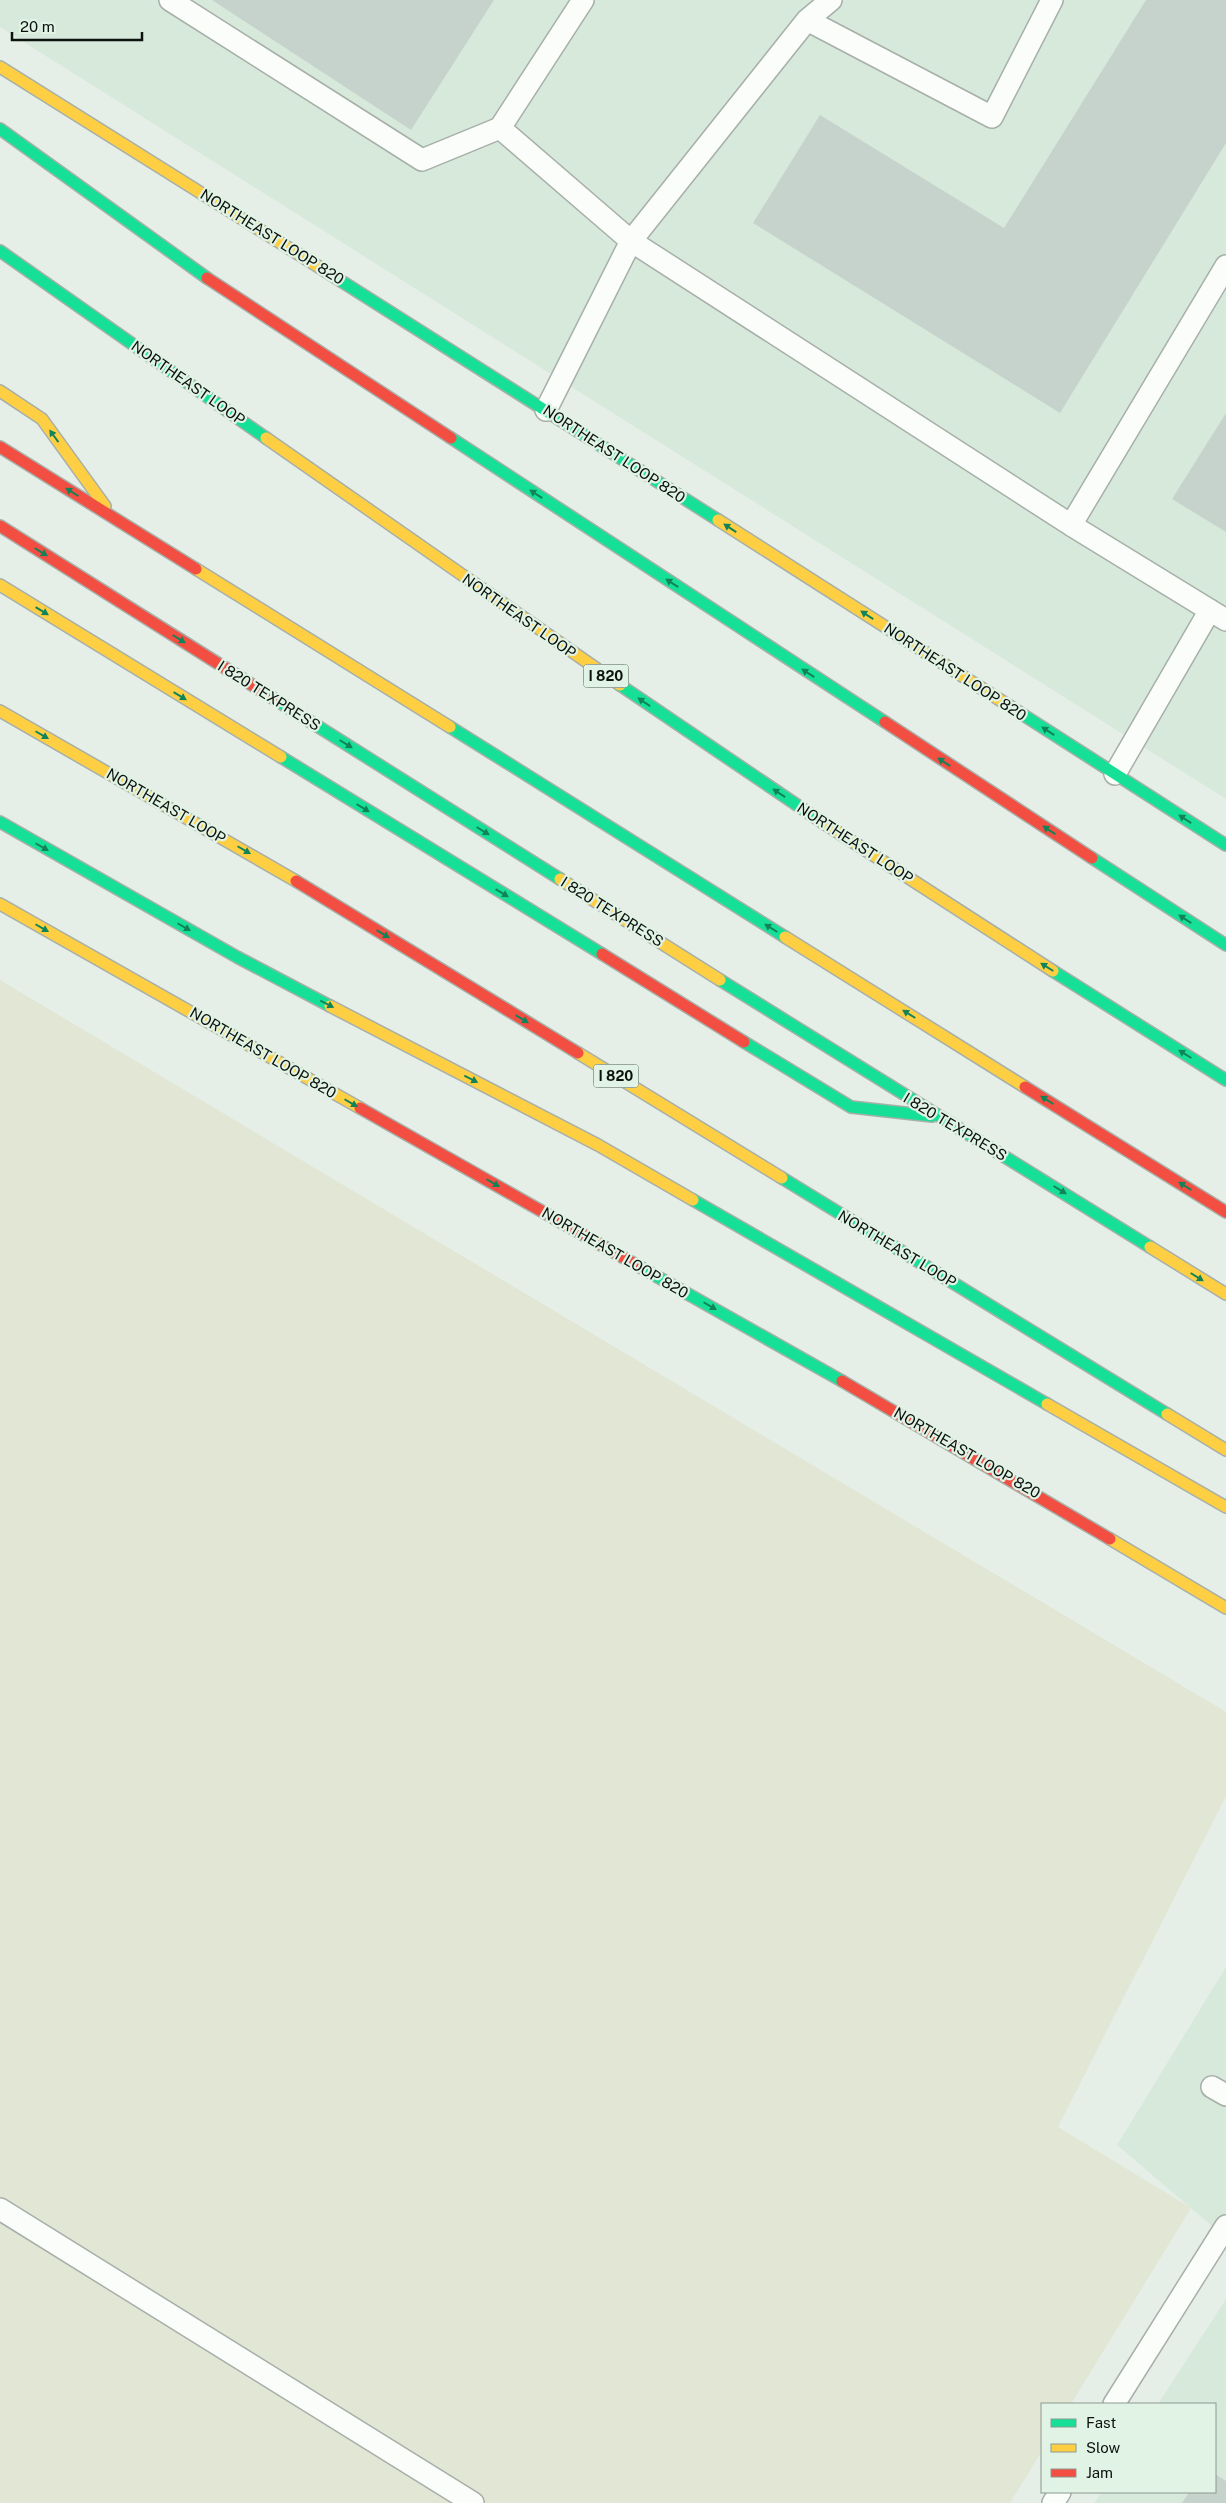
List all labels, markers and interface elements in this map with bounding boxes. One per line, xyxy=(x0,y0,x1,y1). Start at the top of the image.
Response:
scale bar xyxy=(12,10,142,42)
text: 20 m xyxy=(20,18,55,35)
street label: NORTHEAST LOOP 820 xyxy=(197,185,347,288)
street label: NORTHEAST LOOP xyxy=(128,337,249,428)
street label: NORTHEAST LOOP 820 xyxy=(540,401,689,506)
one-way arrow xyxy=(49,429,59,442)
one-way arrow xyxy=(65,487,79,496)
one-way arrow xyxy=(529,490,543,499)
one-way arrow xyxy=(723,523,737,532)
one-way arrow xyxy=(35,547,48,557)
street label: NORTHEAST LOOP xyxy=(459,570,580,661)
one-way arrow xyxy=(665,579,678,588)
one-way arrow xyxy=(35,606,48,615)
one-way arrow xyxy=(860,610,873,620)
street label: NORTHEAST LOOP 820 xyxy=(881,619,1030,724)
one-way arrow xyxy=(172,634,185,643)
street label: I 820 TEXPRESS xyxy=(215,657,324,734)
road number: I 820 xyxy=(584,664,628,688)
one-way arrow xyxy=(801,668,814,677)
one-way arrow xyxy=(174,691,187,700)
one-way arrow xyxy=(638,697,651,707)
one-way arrow xyxy=(1041,726,1055,736)
one-way arrow xyxy=(36,730,49,739)
one-way arrow xyxy=(339,739,352,749)
one-way arrow xyxy=(937,757,950,766)
street label: NORTHEAST LOOP xyxy=(104,765,229,847)
one-way arrow xyxy=(772,788,786,798)
street label: NORTHEAST LOOP xyxy=(794,799,917,887)
one-way arrow xyxy=(357,803,370,812)
one-way arrow xyxy=(1178,814,1192,823)
one-way arrow xyxy=(1042,825,1056,835)
one-way arrow xyxy=(477,826,490,835)
one-way arrow xyxy=(36,842,49,851)
one-way arrow xyxy=(237,846,251,855)
street label: I 820 TEXPRESS xyxy=(558,873,667,950)
one-way arrow xyxy=(495,888,509,897)
one-way arrow xyxy=(1178,914,1192,924)
one-way arrow xyxy=(176,923,191,931)
one-way arrow xyxy=(765,923,778,932)
one-way arrow xyxy=(35,924,50,932)
one-way arrow xyxy=(377,929,390,939)
one-way arrow xyxy=(1041,962,1054,971)
one-way arrow xyxy=(319,1000,334,1008)
street label: NORTHEAST LOOP 820 xyxy=(187,1004,339,1101)
one-way arrow xyxy=(903,1009,916,1018)
one-way arrow xyxy=(515,1014,529,1023)
one-way arrow xyxy=(1178,1049,1191,1058)
road number: I 820 xyxy=(594,1064,638,1088)
one-way arrow xyxy=(464,1075,478,1083)
street label: I 820 TEXPRESS xyxy=(901,1089,1010,1164)
one-way arrow xyxy=(1040,1095,1053,1105)
one-way arrow xyxy=(344,1099,359,1107)
one-way arrow xyxy=(486,1179,499,1188)
one-way arrow xyxy=(1178,1182,1191,1191)
one-way arrow xyxy=(1053,1186,1066,1195)
street label: NORTHEAST LOOP 820 xyxy=(539,1204,691,1301)
street label: NORTHEAST LOOP xyxy=(835,1207,960,1291)
one-way arrow xyxy=(1191,1272,1204,1281)
one-way arrow xyxy=(704,1302,717,1311)
street label: NORTHEAST LOOP 820 xyxy=(891,1404,1043,1501)
legend xyxy=(1041,2403,1216,2493)
text: Fast xyxy=(1086,2414,1116,2431)
text: Slow xyxy=(1086,2439,1121,2456)
text: Jam xyxy=(1086,2464,1113,2481)

